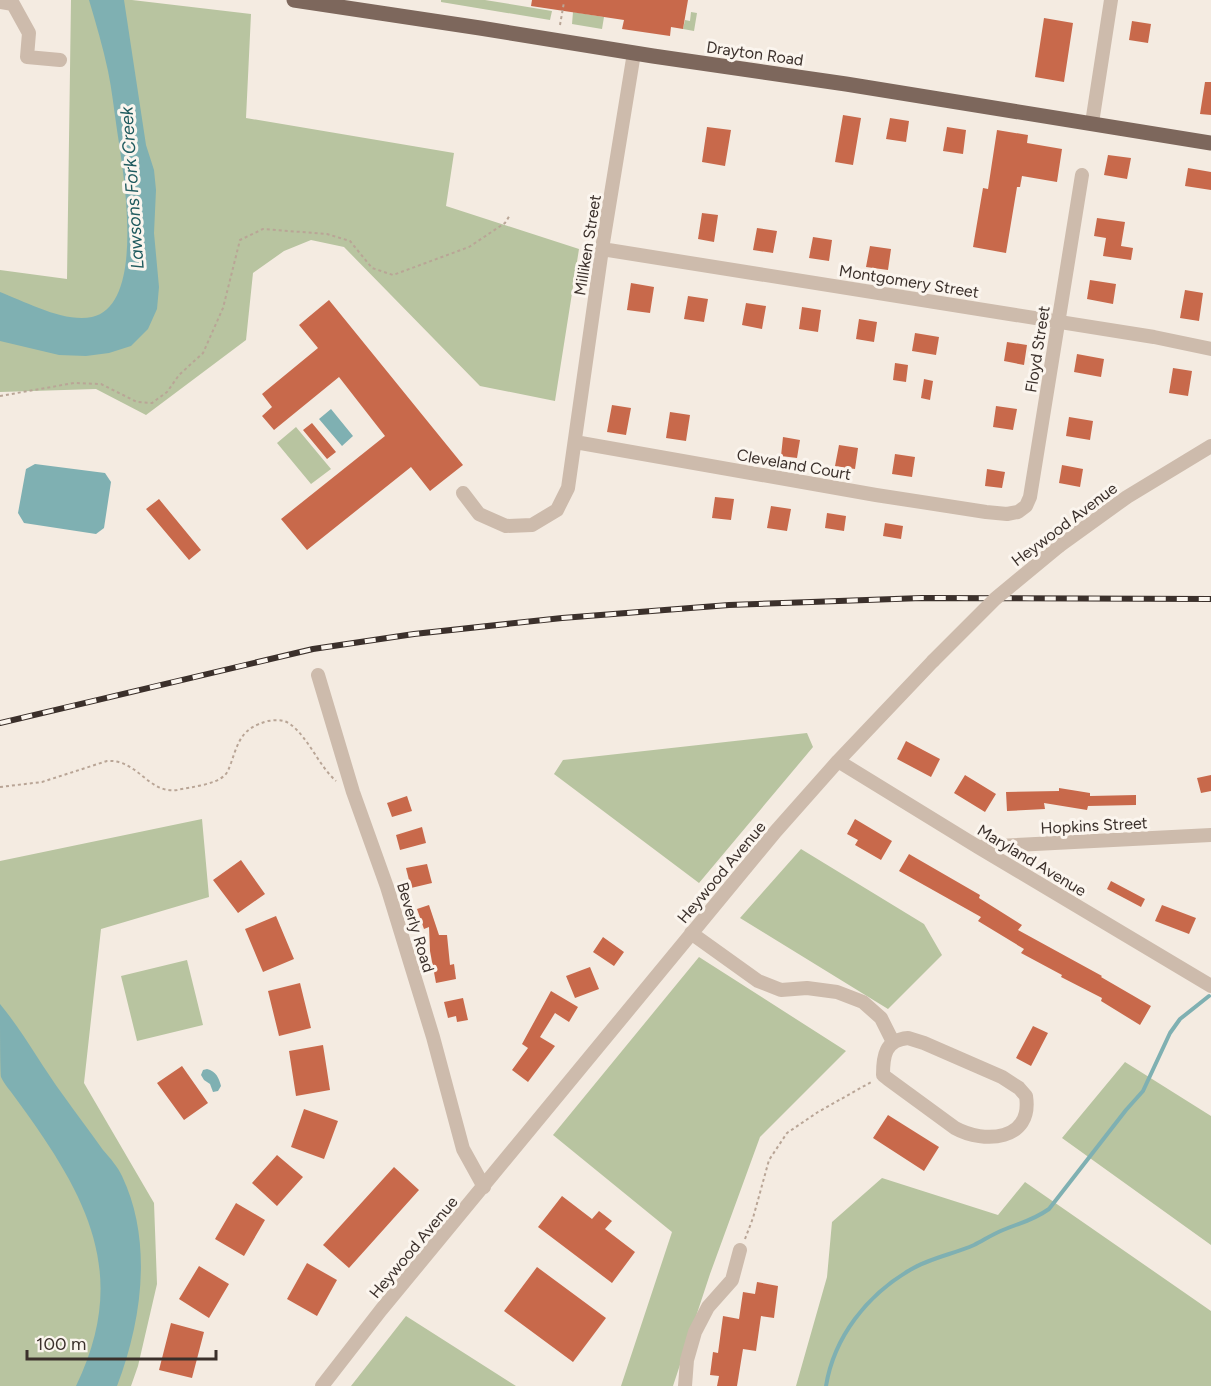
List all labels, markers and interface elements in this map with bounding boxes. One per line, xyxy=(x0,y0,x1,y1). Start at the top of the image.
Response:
street label: Drayton Road xyxy=(705,37,805,70)
water label: Lawsons Fork Creek xyxy=(115,105,149,270)
street label: Milliken Street xyxy=(570,193,605,297)
street label: Montgomery Street xyxy=(838,261,980,302)
street label: Floyd Street xyxy=(1021,304,1054,394)
street label: Cleveland Court xyxy=(735,445,852,484)
street label: Heywood Avenue xyxy=(1008,478,1121,570)
street label: Hopkins Street xyxy=(1040,813,1148,838)
street label: Heywood Avenue xyxy=(673,817,770,927)
street label: Maryland Avenue xyxy=(974,820,1090,901)
street label: Beverly Road xyxy=(393,880,438,975)
street label: Heywood Avenue xyxy=(365,1192,462,1302)
scale bar xyxy=(27,1323,216,1361)
text: 100 m xyxy=(36,1333,86,1355)

